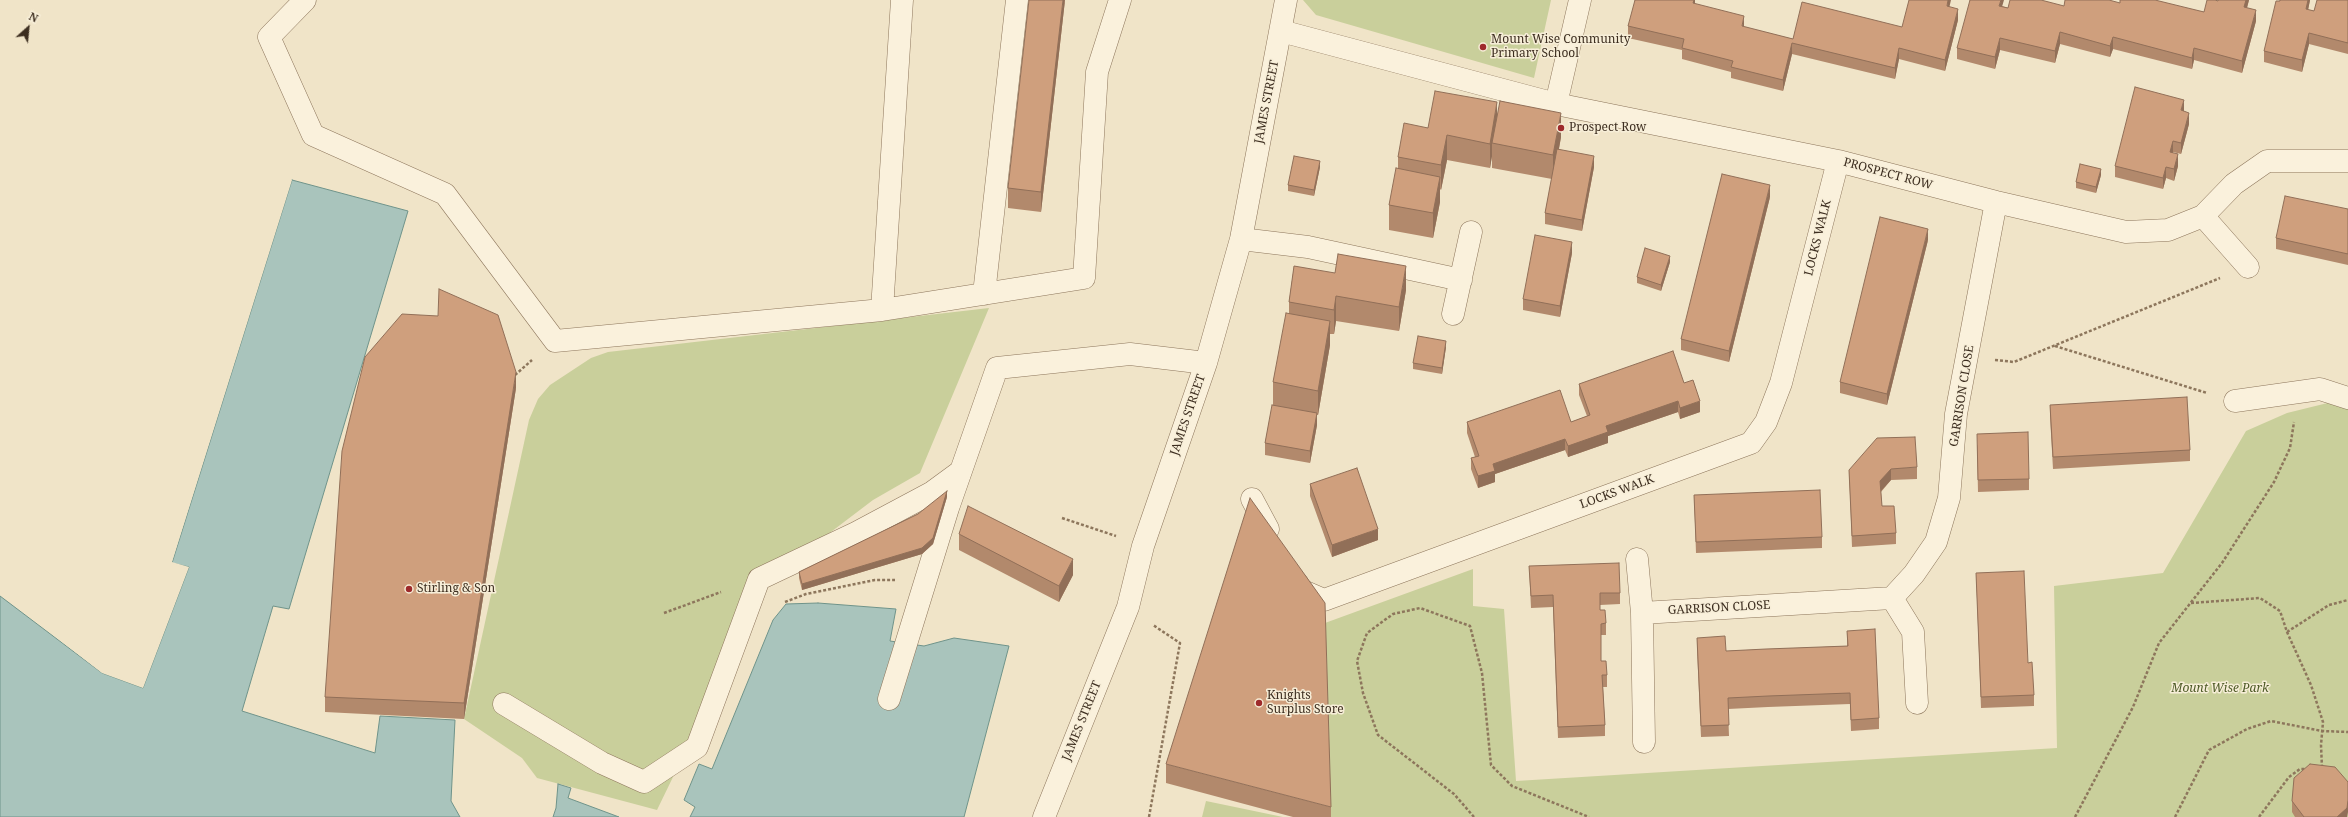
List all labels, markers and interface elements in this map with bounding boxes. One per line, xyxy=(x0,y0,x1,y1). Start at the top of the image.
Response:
north arrow xyxy=(8,8,48,48)
text: N xyxy=(26,8,41,26)
place label: Mount Wise Community Primary School xyxy=(1491,33,1630,61)
marker: Mount Wise Community Primary School xyxy=(1478,42,1488,52)
street label: JAMES STREET xyxy=(1252,59,1282,145)
place label: Prospect Row xyxy=(1569,121,1646,135)
marker: Prospect Row xyxy=(1556,123,1566,133)
street label: PROSPECT ROW xyxy=(1842,155,1934,193)
street label: LOCKS WALK xyxy=(1802,198,1834,278)
street label: GARRISON CLOSE xyxy=(1947,344,1977,448)
street label: JAMES STREET xyxy=(1167,372,1209,458)
street label: LOCKS WALK xyxy=(1578,472,1656,512)
place label: Stirling & Son xyxy=(417,582,495,596)
marker: Stirling & Son xyxy=(404,584,414,594)
street label: GARRISON CLOSE xyxy=(1667,598,1771,618)
street label: JAMES STREET xyxy=(1059,679,1105,763)
park label: Mount Wise Park xyxy=(2171,682,2269,696)
place label: Knights Surplus Store xyxy=(1267,689,1344,717)
marker: Knights Surplus Store xyxy=(1254,698,1264,708)

